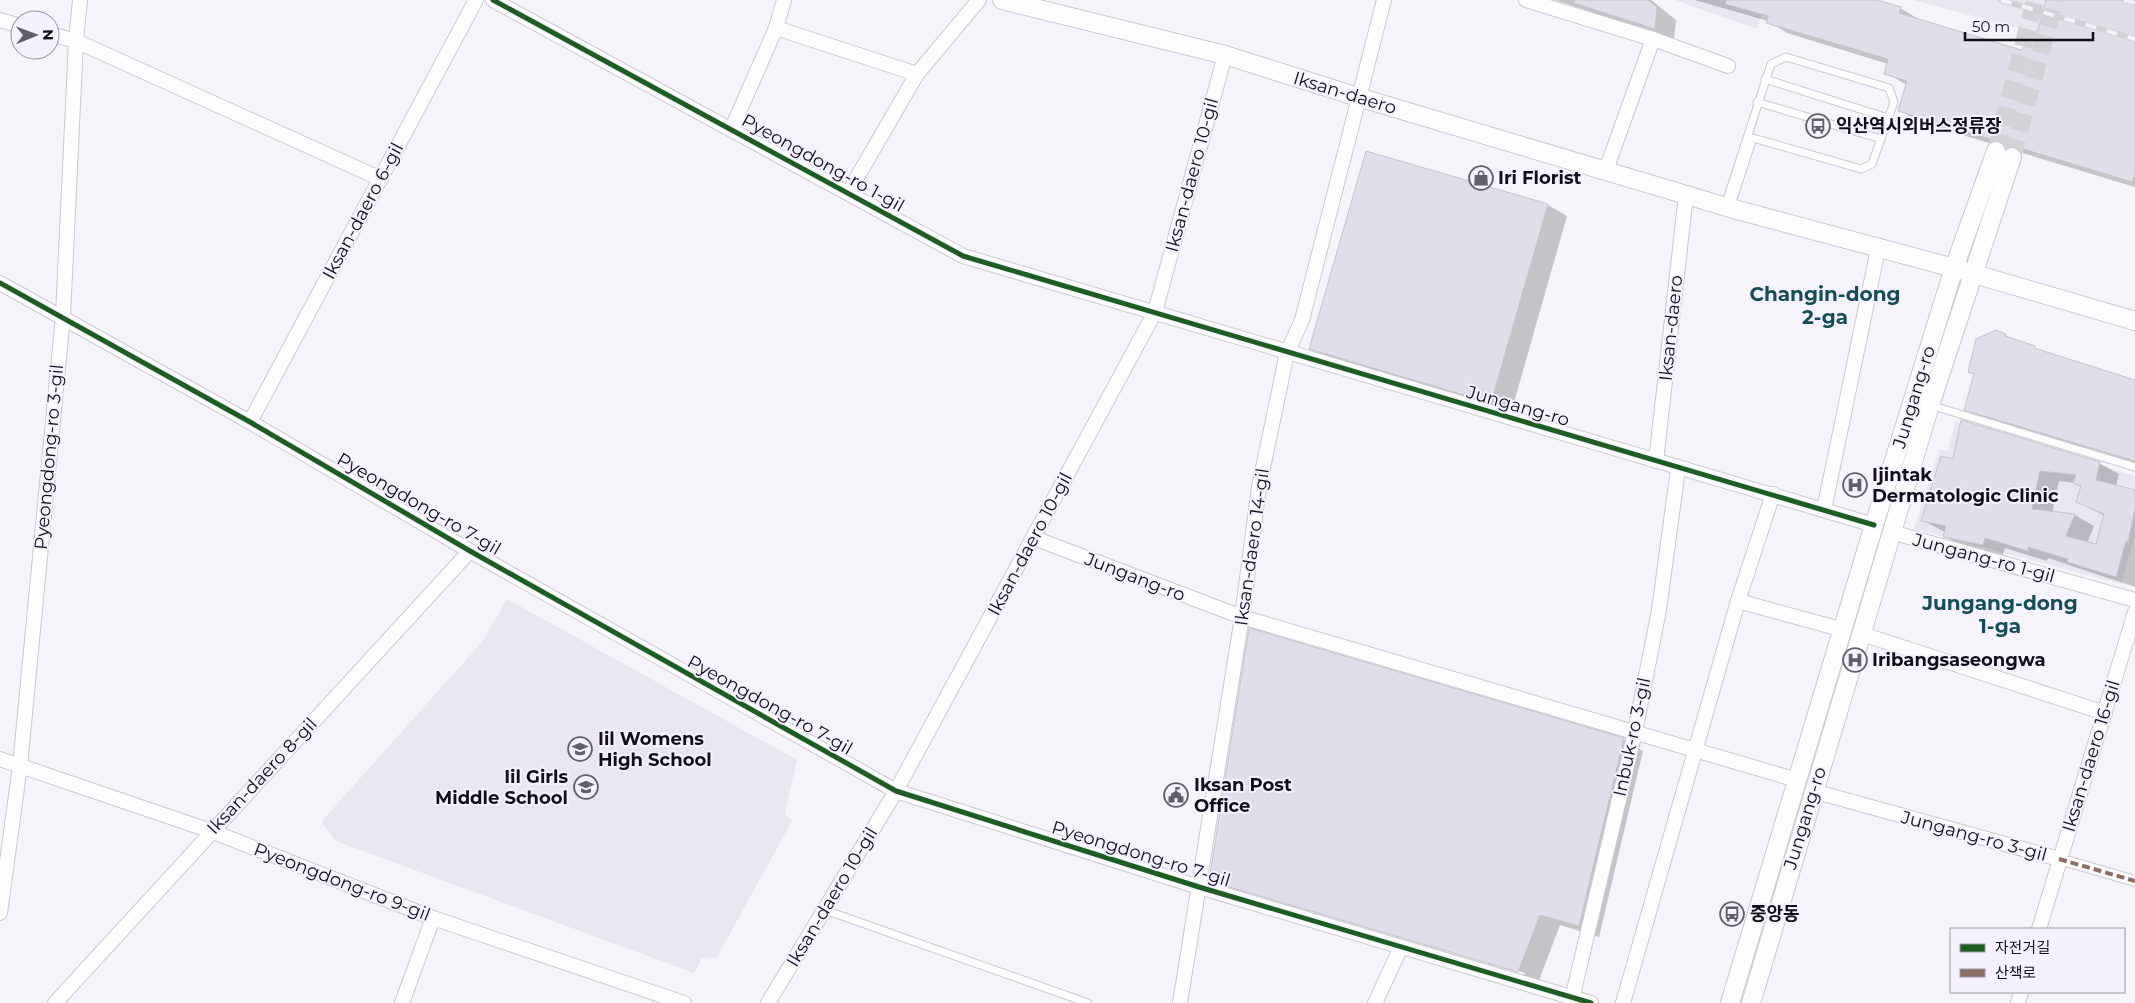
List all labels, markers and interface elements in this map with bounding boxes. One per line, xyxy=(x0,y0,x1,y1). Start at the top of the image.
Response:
north arrow xyxy=(10,10,60,60)
scale bar xyxy=(1965,10,2092,42)
text: 50 m xyxy=(1972,17,2010,36)
text: N xyxy=(39,29,57,41)
street label: Iksan-daero xyxy=(1291,67,1399,119)
street label: Iksan-daero 10-gil xyxy=(1161,95,1223,255)
street label: Pyeongdong-ro 1-gil xyxy=(738,109,908,217)
bus stop icon: 익산역시외버스정류장 xyxy=(1805,113,1831,139)
place label: 익산역시외버스정류장 xyxy=(1836,115,2002,137)
street label: Iksan-daero 6-gil xyxy=(318,139,408,283)
shop icon: Iri Florist xyxy=(1468,165,1494,191)
place label: Iri Florist xyxy=(1498,167,1581,189)
street label: Iksan-daero xyxy=(1654,274,1688,382)
district label: Changin-dong 2-ga xyxy=(1749,282,1901,329)
street label: Jungang-ro xyxy=(1888,343,1940,452)
street label: Pyeongdong-ro 3-gil xyxy=(30,363,68,551)
street label: Jungang-ro xyxy=(1463,381,1572,431)
street label: Pyeongdong-ro 7-gil xyxy=(333,448,505,560)
place label: Ijintak Dermatologic Clinic xyxy=(1872,464,2059,507)
street label: Iksan-daero 14-gil xyxy=(1230,467,1274,627)
street label: Iksan-daero 10-gil xyxy=(983,469,1077,619)
hospital icon: Ijintak Dermatologic Clinic xyxy=(1842,472,1868,498)
street label: Jungang-ro 1-gil xyxy=(1910,528,2057,588)
street label: Jungang-ro xyxy=(1081,547,1188,606)
district label: Jungang-dong 1-ga xyxy=(1921,591,2078,638)
hospital icon: Iribangsaseongwa xyxy=(1842,647,1868,673)
place label: Iribangsaseongwa xyxy=(1872,649,2046,671)
street label: Pyeongdong-ro 7-gil xyxy=(683,650,857,760)
street label: Inbuk-ro 3-gil xyxy=(1609,675,1655,799)
street label: Iksan-daero 16-gil xyxy=(2057,677,2125,835)
street label: Iksan-daero 8-gil xyxy=(202,713,322,839)
place label: Iil Womens High School xyxy=(598,728,712,771)
school or university icon: Iil Womens High School xyxy=(567,736,593,762)
street label: Jungang-ro xyxy=(1779,764,1831,873)
place label: Iil Girls Middle School xyxy=(435,766,568,809)
school or university icon: Iil Girls Middle School xyxy=(573,774,599,800)
place label: Iksan Post Office xyxy=(1194,774,1292,817)
public building icon: Iksan Post Office xyxy=(1163,782,1189,808)
street label: Jungang-ro 3-gil xyxy=(1898,806,2049,866)
street label: Pyeongdong-ro 7-gil xyxy=(1049,816,1233,892)
street label: Iksan-daero 10-gil xyxy=(782,823,882,971)
street label: Pyeongdong-ro 9-gil xyxy=(251,838,433,926)
bus stop icon: 중앙동 xyxy=(1719,901,1745,927)
place label: 중앙동 xyxy=(1750,903,1800,925)
legend xyxy=(1950,928,2125,993)
text: 자전거길 xyxy=(1995,938,2050,957)
text: 산책로 xyxy=(1995,963,2036,982)

